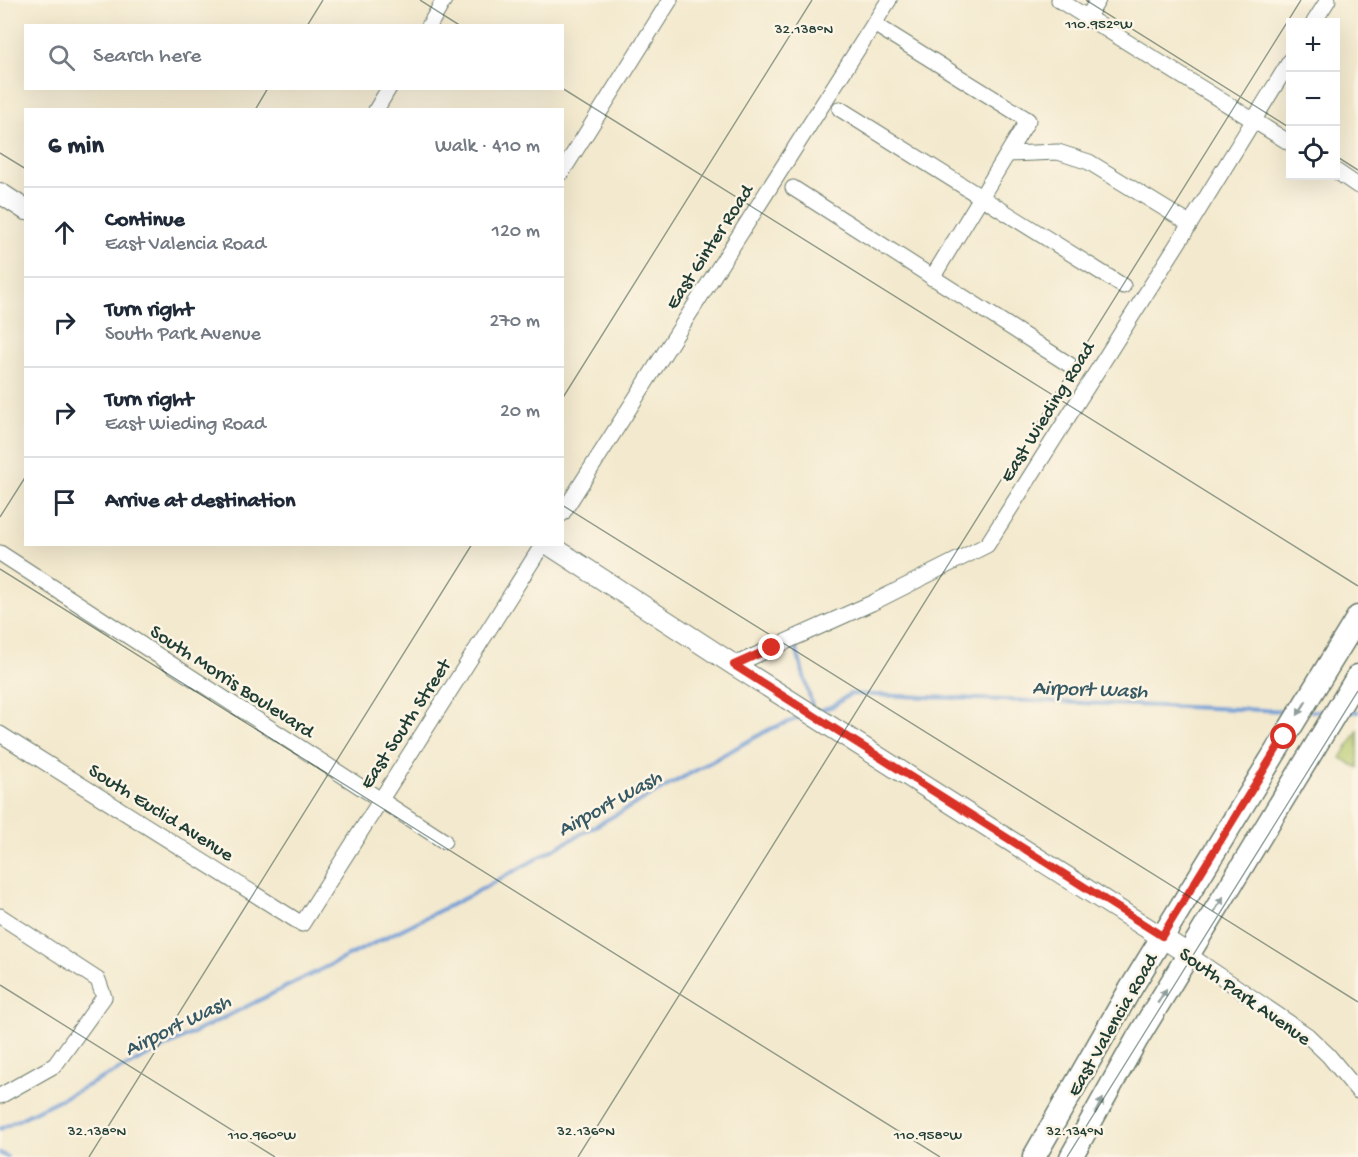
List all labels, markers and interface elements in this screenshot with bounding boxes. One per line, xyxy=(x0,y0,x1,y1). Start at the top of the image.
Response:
text: 110.952°W xyxy=(1064,16,1133,34)
map controls xyxy=(1286,18,1340,180)
button: + xyxy=(1286,18,1340,72)
text: 32.138°N xyxy=(774,21,833,39)
search box xyxy=(24,24,564,90)
icon: search xyxy=(45,41,78,74)
text: Search here xyxy=(93,44,201,70)
button: − xyxy=(1286,72,1340,126)
button: locate xyxy=(1286,126,1340,180)
text: 6 min xyxy=(48,132,104,163)
text: Walk · 410 m xyxy=(435,136,540,159)
street label: East Ginter Road xyxy=(662,179,761,315)
text: Continue xyxy=(105,208,185,234)
icon: ahead xyxy=(48,216,81,249)
text: 120 m xyxy=(492,221,540,244)
text: East Valencia Road xyxy=(105,234,266,257)
text: Turn right xyxy=(105,298,193,324)
icon: right xyxy=(48,306,81,339)
text: 270 m xyxy=(490,311,540,334)
text: South Park Avenue xyxy=(105,324,261,347)
street label: East Wieding Road xyxy=(997,337,1103,487)
text: Turn right xyxy=(105,388,193,414)
icon: right xyxy=(48,396,81,429)
text: 20 m xyxy=(500,401,540,424)
text: East Wieding Road xyxy=(105,414,266,437)
icon: arrive xyxy=(48,486,81,519)
text: Arrive at destination xyxy=(105,489,295,515)
street label: South Morris Boulevard xyxy=(145,621,319,746)
route end xyxy=(758,634,784,660)
street label: East South Street xyxy=(356,654,458,794)
water label: Airport Wash xyxy=(1032,677,1149,706)
one-way arrow xyxy=(1297,700,1308,716)
route start xyxy=(1270,723,1296,749)
street label: South Euclid Avenue xyxy=(83,760,237,868)
water label: Airport Wash xyxy=(554,766,668,844)
one-way arrow xyxy=(1213,896,1224,912)
street label: South Park Avenue xyxy=(1174,944,1315,1052)
street label: East Valencia Road xyxy=(1064,948,1165,1101)
one-way arrow xyxy=(1157,988,1168,1004)
water label: Airport Wash xyxy=(121,990,236,1064)
one-way arrow xyxy=(1094,1097,1104,1114)
text: 32.138°N xyxy=(67,1123,126,1141)
text: 32.136°N xyxy=(556,1123,615,1141)
text: 32.134°N xyxy=(1045,1123,1104,1141)
text: 110.960°W xyxy=(227,1127,296,1145)
text: 110.958°W xyxy=(893,1127,962,1145)

